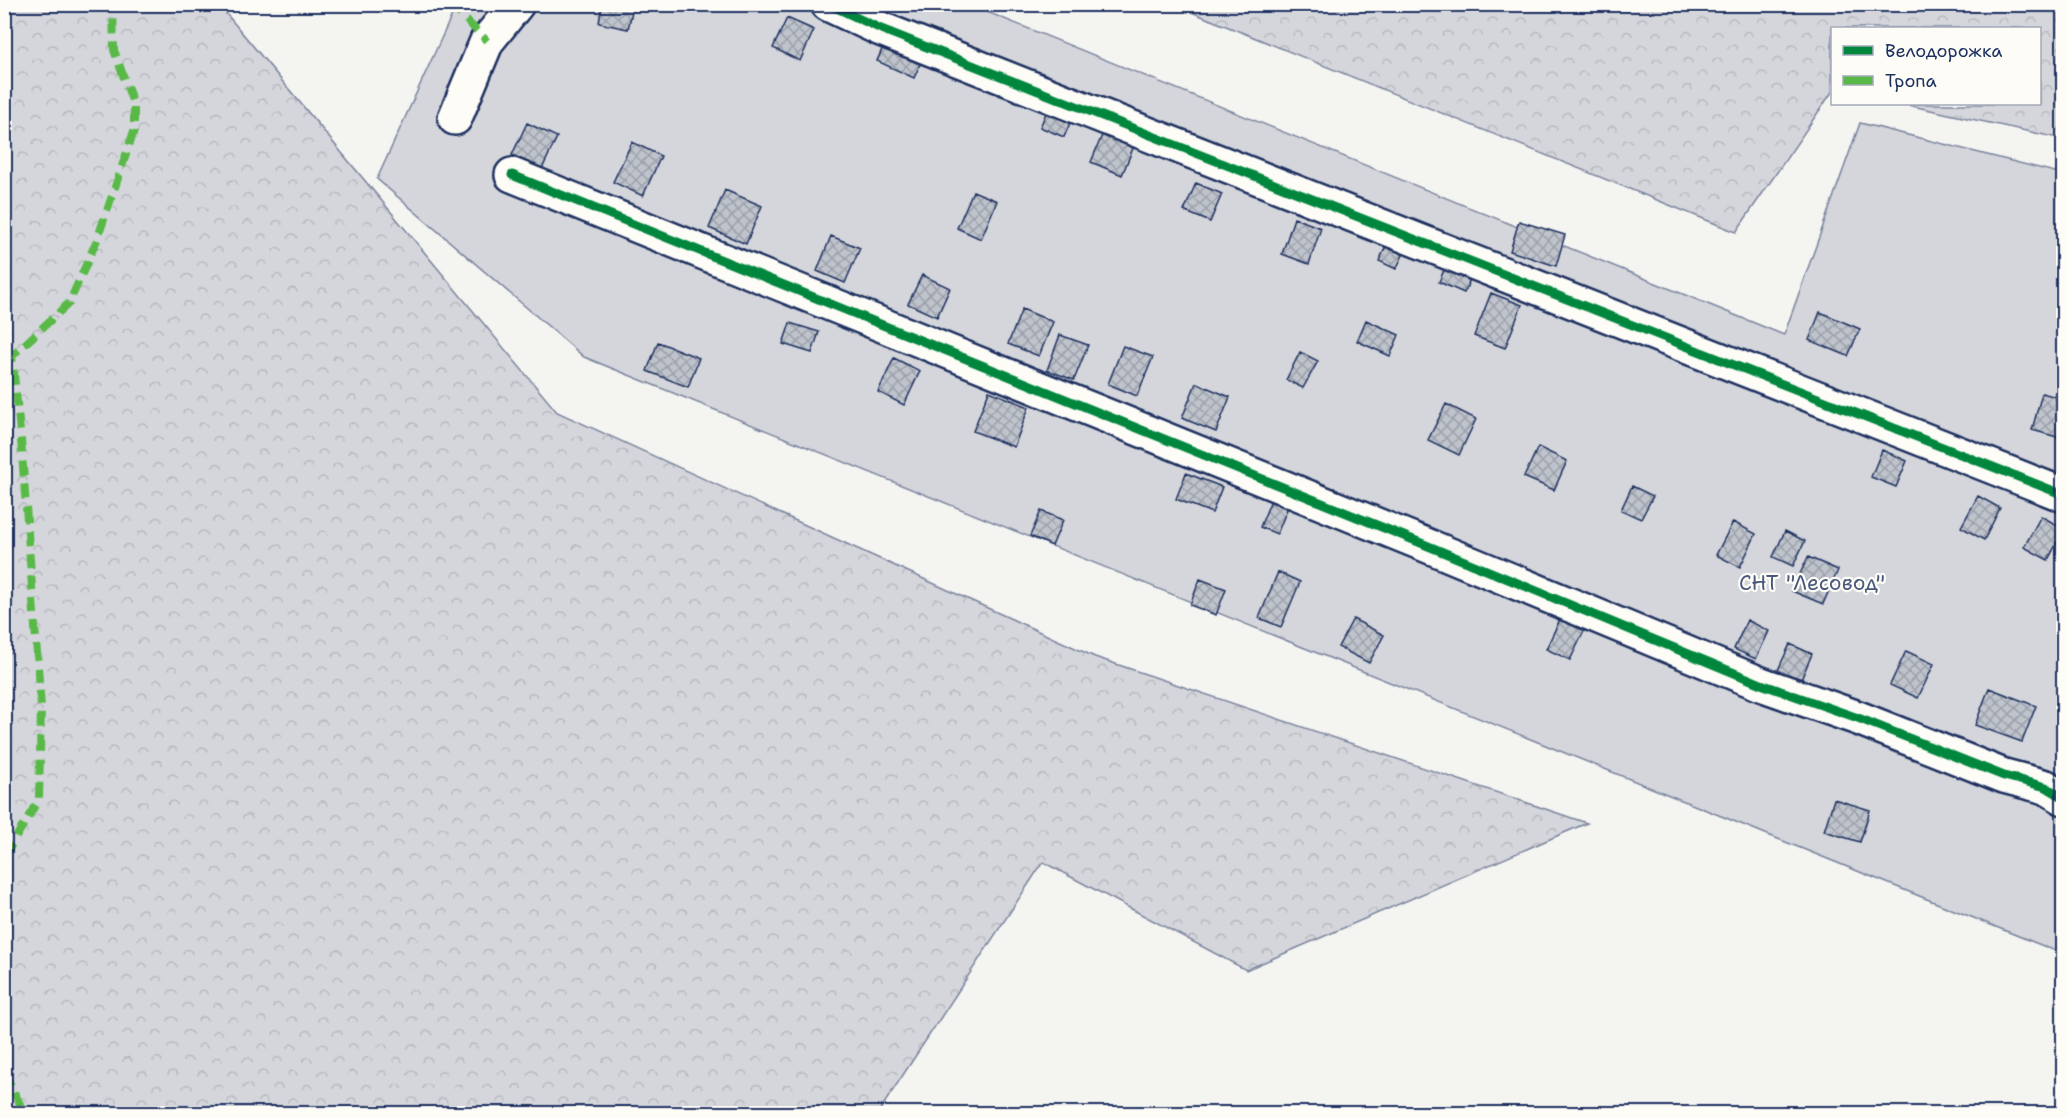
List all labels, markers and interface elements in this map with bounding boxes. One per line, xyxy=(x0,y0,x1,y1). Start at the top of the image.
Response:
legend xyxy=(1831,27,2041,105)
text: Велодорожка xyxy=(1885,39,2003,63)
text: Тропа xyxy=(1885,69,1937,93)
park label: СНТ "Лесовод" xyxy=(1739,569,1885,597)

